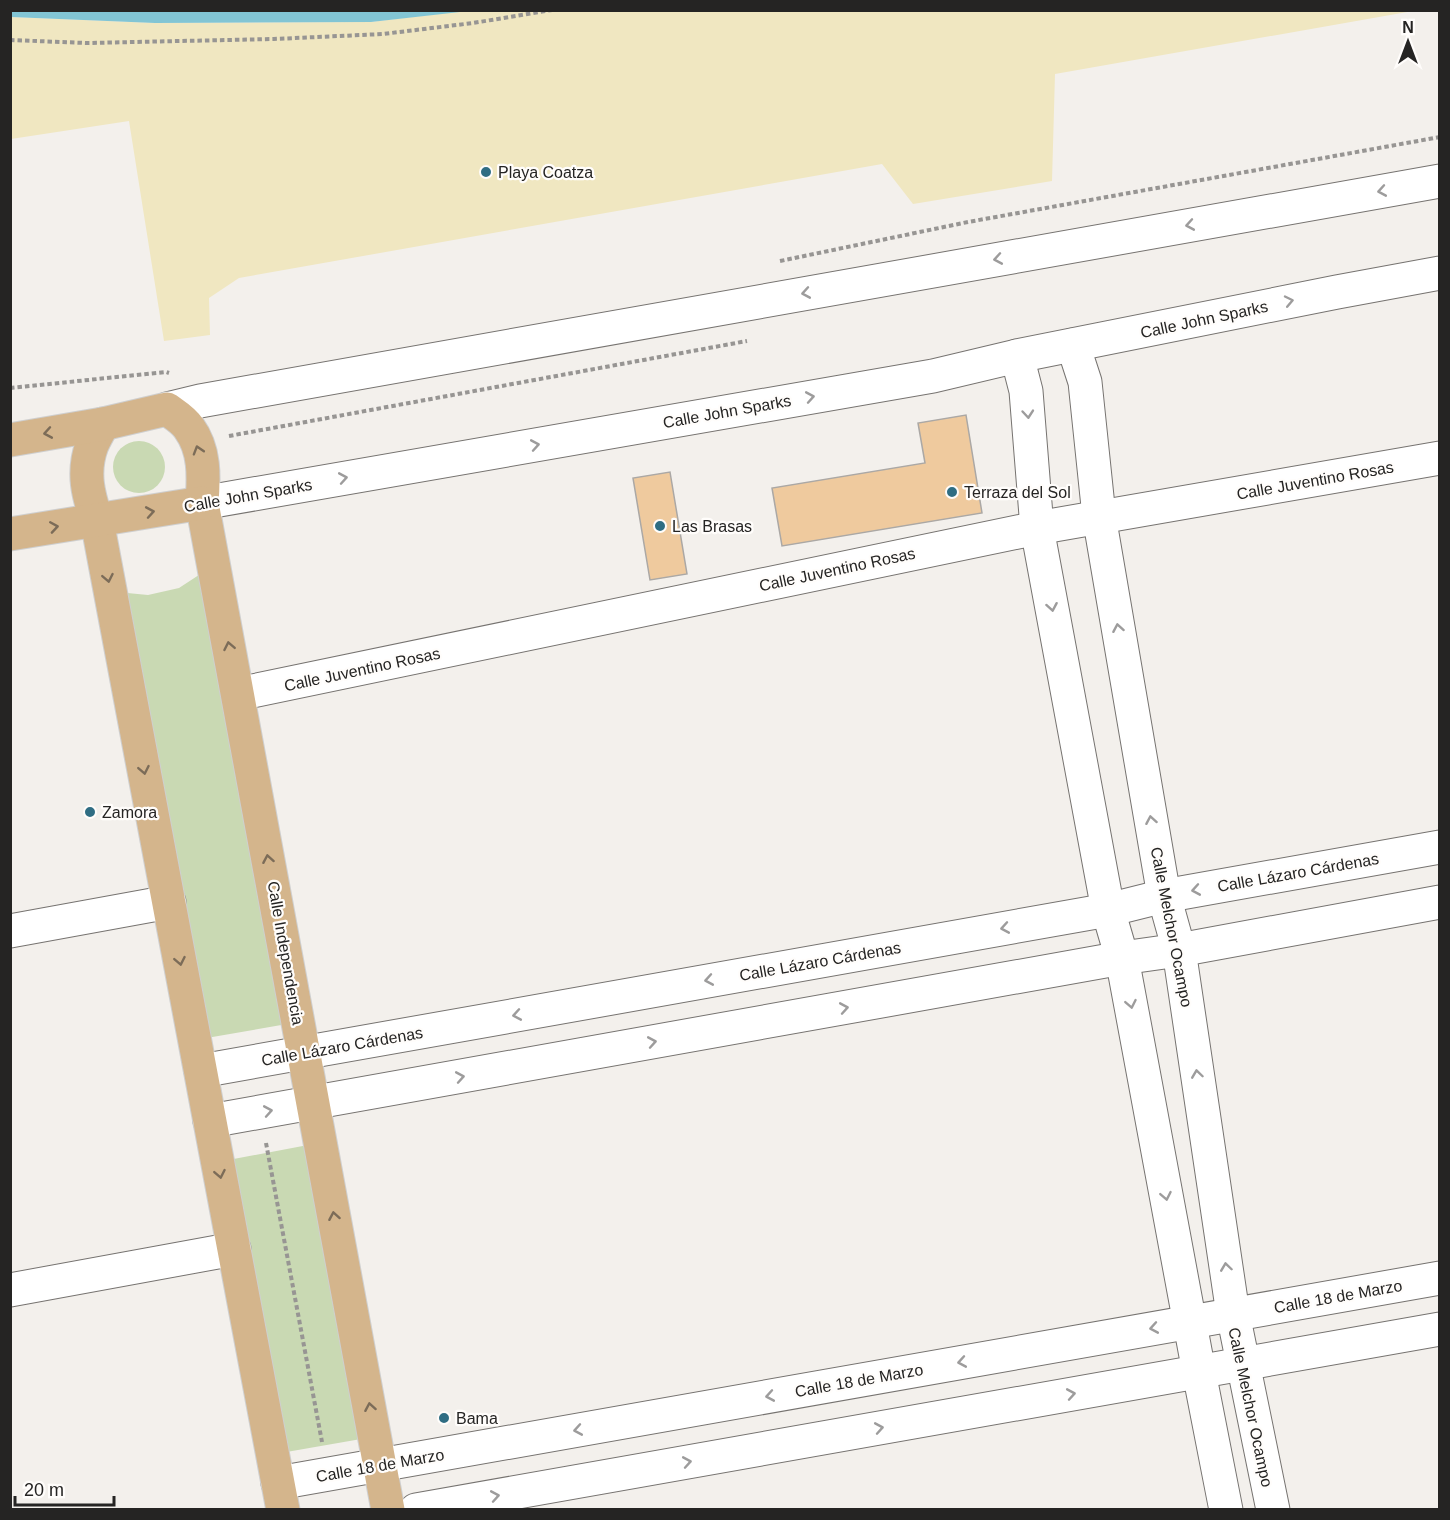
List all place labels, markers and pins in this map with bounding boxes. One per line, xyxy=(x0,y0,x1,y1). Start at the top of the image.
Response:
place label: Playa Coatza xyxy=(498,164,593,181)
marker: Playa Coatza xyxy=(479,165,493,179)
place label: Terraza del Sol xyxy=(964,484,1071,501)
marker: Terraza del Sol xyxy=(945,485,959,499)
place label: Las Brasas xyxy=(672,518,752,535)
marker: Las Brasas xyxy=(653,519,667,533)
place label: Zamora xyxy=(102,804,157,821)
marker: Zamora xyxy=(83,805,97,819)
place label: Bama xyxy=(456,1410,498,1427)
marker: Bama xyxy=(437,1411,451,1425)

